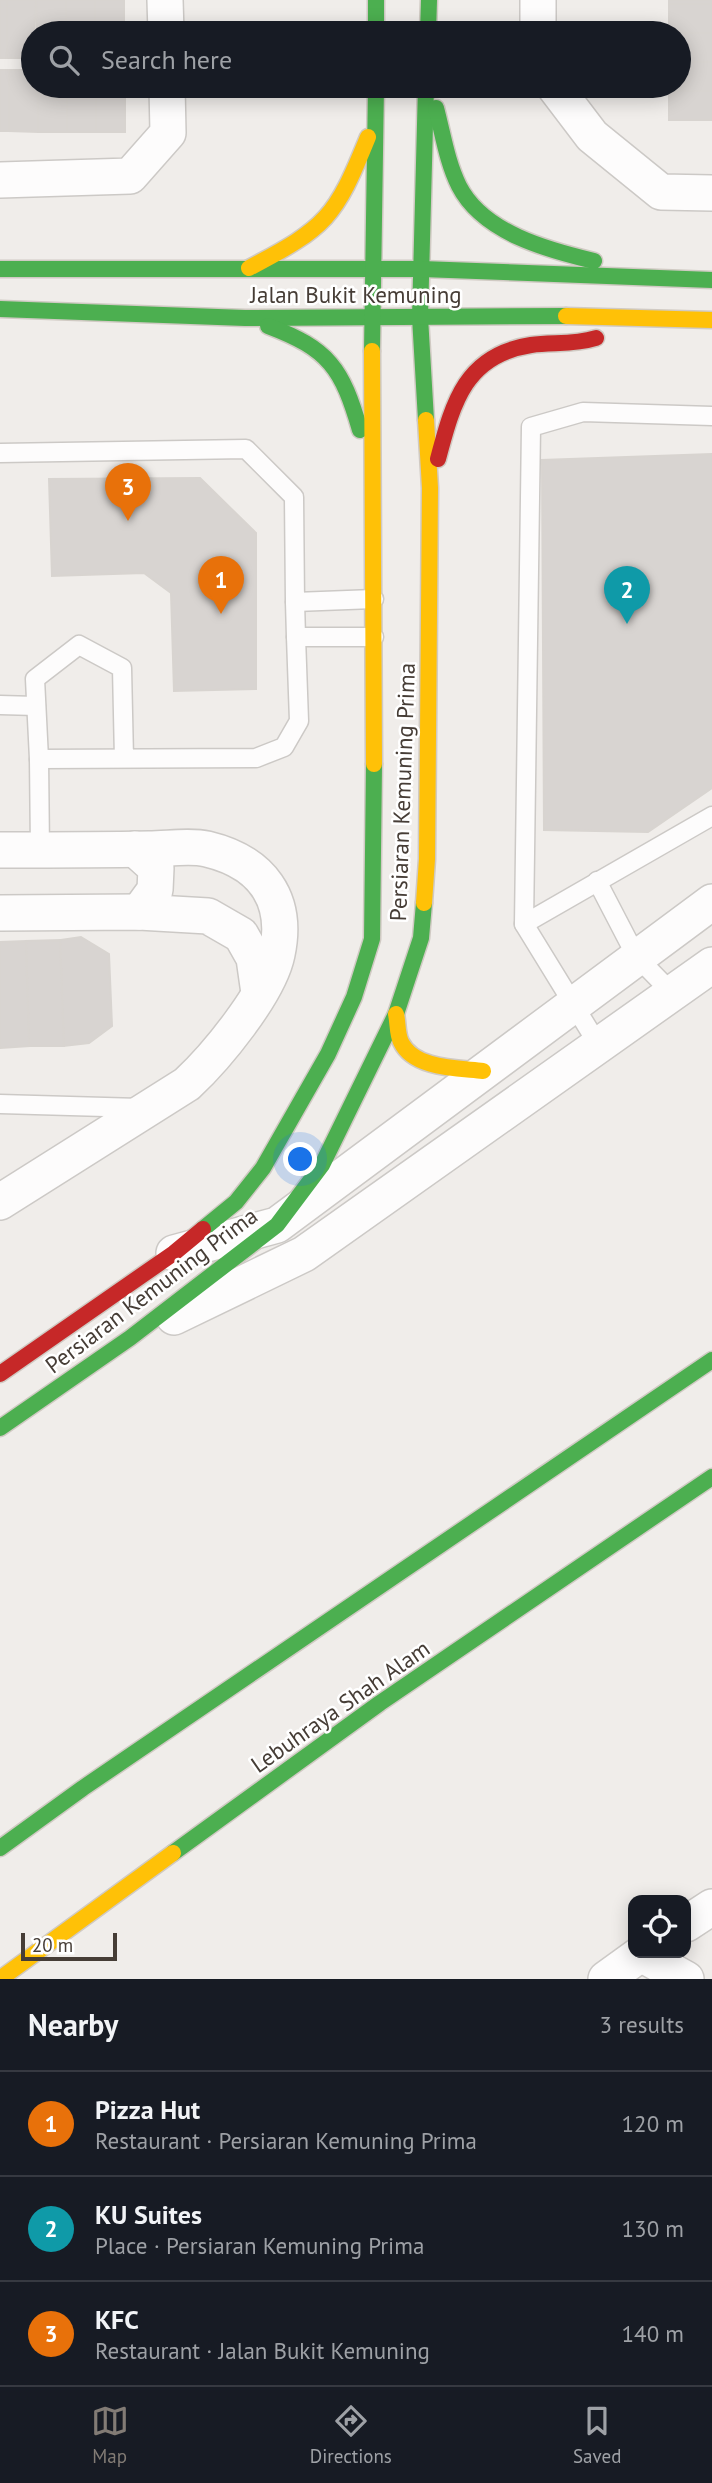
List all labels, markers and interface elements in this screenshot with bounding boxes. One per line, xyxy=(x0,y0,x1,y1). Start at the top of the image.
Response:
search box xyxy=(21,21,691,98)
icon: search xyxy=(45,41,83,79)
text: Search here xyxy=(101,43,232,76)
street label: Jalan Bukit Kemuning xyxy=(249,280,462,309)
pin: 3 xyxy=(105,463,151,521)
pin: 1 xyxy=(198,556,244,614)
pin: 2 xyxy=(604,566,650,624)
street label: Persiaran Kemuning Prima xyxy=(383,662,421,922)
your location xyxy=(283,1142,317,1176)
street label: Persiaran Kemuning Prima xyxy=(39,1201,263,1379)
street label: Lebuhraya Shah Alam xyxy=(245,1633,435,1779)
map controls xyxy=(628,1895,691,1958)
button: locate xyxy=(628,1895,691,1958)
scale bar xyxy=(21,1930,117,1962)
text: 20 m xyxy=(32,1933,73,1957)
text: Nearby xyxy=(28,2005,118,2044)
text: 3 results xyxy=(600,2010,684,2039)
text: Pizza Hut xyxy=(95,2093,200,2126)
text: 1 xyxy=(44,2109,58,2138)
text: 120 m xyxy=(622,2109,684,2138)
text: Restaurant · Persiaran Kemuning Prima xyxy=(95,2126,477,2155)
text: KU Suites xyxy=(95,2198,202,2231)
text: 2 xyxy=(44,2214,58,2243)
text: 130 m xyxy=(622,2214,684,2243)
text: Place · Persiaran Kemuning Prima xyxy=(95,2231,424,2260)
text: KFC xyxy=(95,2303,139,2336)
text: 3 xyxy=(44,2319,58,2348)
text: 140 m xyxy=(622,2319,684,2348)
text: Restaurant · Jalan Bukit Kemuning xyxy=(95,2336,430,2365)
tab: Map xyxy=(91,2402,129,2468)
tab: Directions xyxy=(310,2402,392,2468)
tab: Saved xyxy=(573,2402,621,2468)

